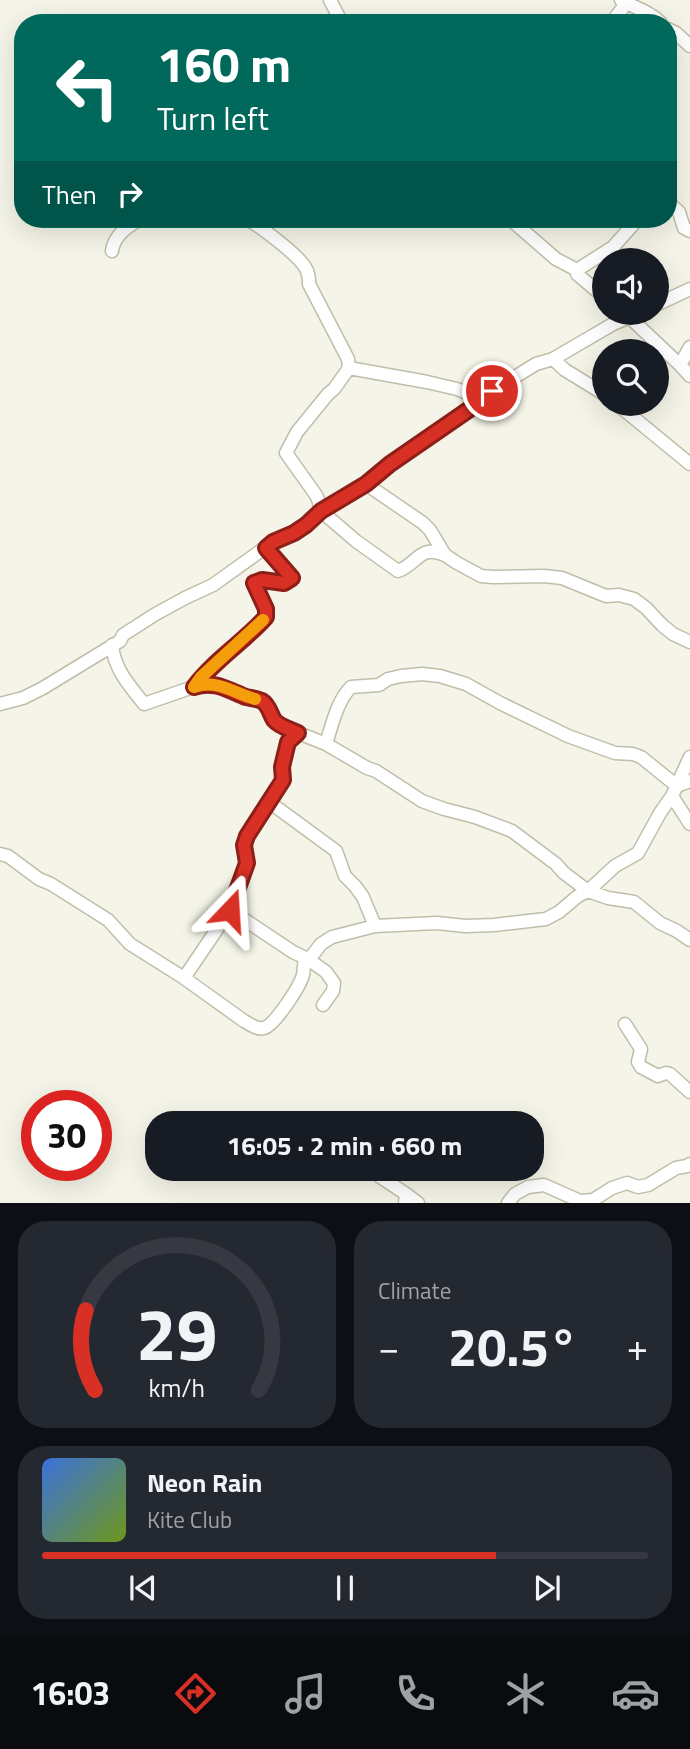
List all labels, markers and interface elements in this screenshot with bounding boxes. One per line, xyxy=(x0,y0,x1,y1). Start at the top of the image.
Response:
text: 160 m xyxy=(157,26,291,101)
icon: left xyxy=(42,42,133,133)
text: Turn left xyxy=(157,94,269,142)
text: Then xyxy=(42,175,97,214)
icon: right xyxy=(111,175,149,213)
map controls xyxy=(592,248,669,416)
button: sound xyxy=(592,248,669,325)
button: search xyxy=(592,339,669,416)
pin xyxy=(462,361,522,421)
icon: arrive xyxy=(473,372,511,410)
position arrow xyxy=(193,873,267,947)
speed limit sign: 30 xyxy=(21,1090,112,1181)
text: 16:05 · 2 min · 660 m xyxy=(227,1126,462,1165)
text: Climate xyxy=(378,1273,451,1308)
text: 29 xyxy=(136,1279,218,1389)
text: 20.5° xyxy=(448,1307,578,1386)
text: − xyxy=(378,1318,399,1376)
text: + xyxy=(627,1318,648,1376)
text: km/h xyxy=(149,1369,205,1407)
text: Neon Rain xyxy=(147,1463,262,1502)
text: Kite Club xyxy=(147,1502,232,1537)
icon: previous xyxy=(124,1569,162,1607)
icon: pause xyxy=(326,1569,364,1607)
icon: next xyxy=(528,1569,566,1607)
text: 16:03 xyxy=(30,1669,110,1717)
icon: directions xyxy=(171,1669,220,1718)
icon: music xyxy=(281,1669,330,1718)
icon: phone xyxy=(391,1669,440,1718)
icon: climate xyxy=(501,1669,550,1718)
icon: car xyxy=(611,1669,660,1718)

